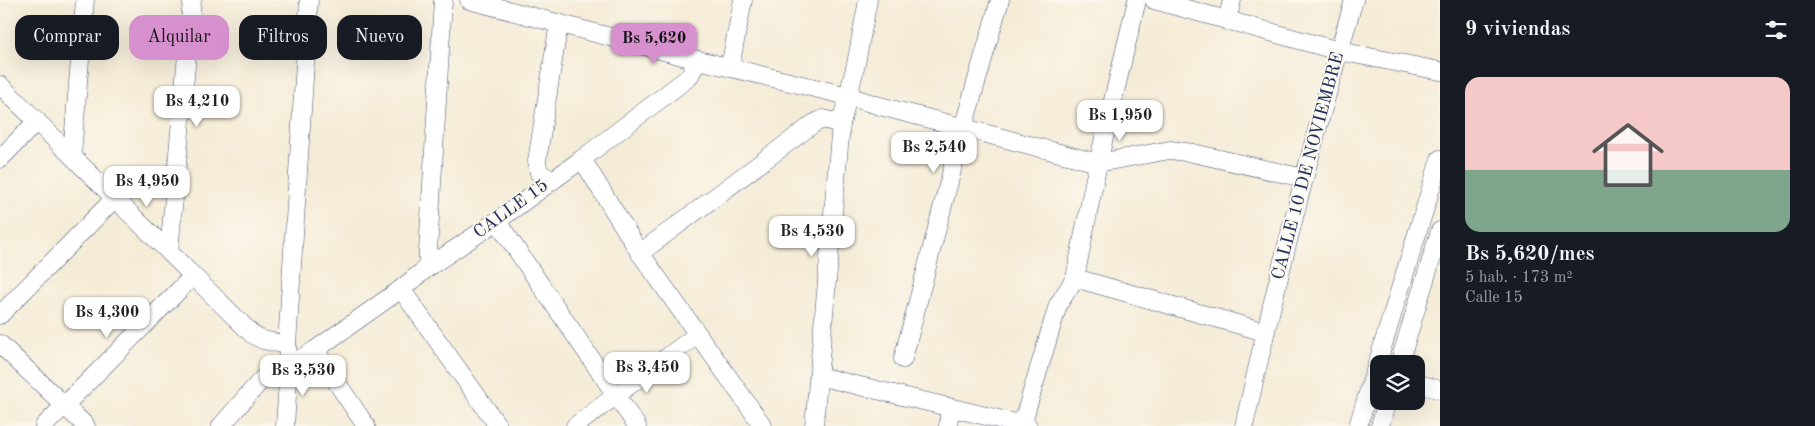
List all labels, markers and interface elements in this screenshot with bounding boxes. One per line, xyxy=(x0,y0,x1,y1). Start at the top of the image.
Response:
chip: Comprar xyxy=(15,15,119,60)
chip: Alquilar xyxy=(129,15,229,60)
chip: Filtros xyxy=(239,15,327,60)
chip: Nuevo xyxy=(337,15,422,60)
icon: filters xyxy=(1762,16,1790,44)
text: 9 viviendas xyxy=(1465,19,1570,40)
pin: Bs 5,620 xyxy=(602,22,706,65)
text: Bs 5,620 xyxy=(622,31,686,47)
street label: CALLE 10 DE NOVIEMBRE xyxy=(1269,50,1347,282)
pin: Bs 4,210 xyxy=(145,86,249,128)
text: Bs 4,210 xyxy=(165,94,229,110)
pin: Bs 1,950 xyxy=(1068,100,1172,142)
text: Bs 1,950 xyxy=(1088,108,1152,124)
icon: home xyxy=(1583,110,1673,200)
pin: Bs 2,540 xyxy=(882,132,986,174)
text: Bs 2,540 xyxy=(902,140,966,156)
pin: Bs 4,950 xyxy=(95,166,199,208)
text: Bs 4,950 xyxy=(115,174,179,190)
street label: CALLE 15 xyxy=(470,176,552,242)
pin: Bs 4,530 xyxy=(760,216,864,258)
text: Bs 4,530 xyxy=(780,224,844,240)
text: Bs 5,620/mes xyxy=(1465,244,1595,265)
text: 5 hab. · 173 m² xyxy=(1465,270,1573,286)
text: Calle 15 xyxy=(1465,290,1523,306)
pin: Bs 4,300 xyxy=(55,296,159,339)
text: Bs 4,300 xyxy=(75,305,139,321)
pin: Bs 3,450 xyxy=(595,352,699,394)
pin: Bs 3,530 xyxy=(251,354,355,397)
map controls xyxy=(1370,355,1425,410)
button: layers xyxy=(1370,355,1425,410)
text: Bs 3,450 xyxy=(615,360,679,376)
text: Bs 3,530 xyxy=(271,363,335,379)

